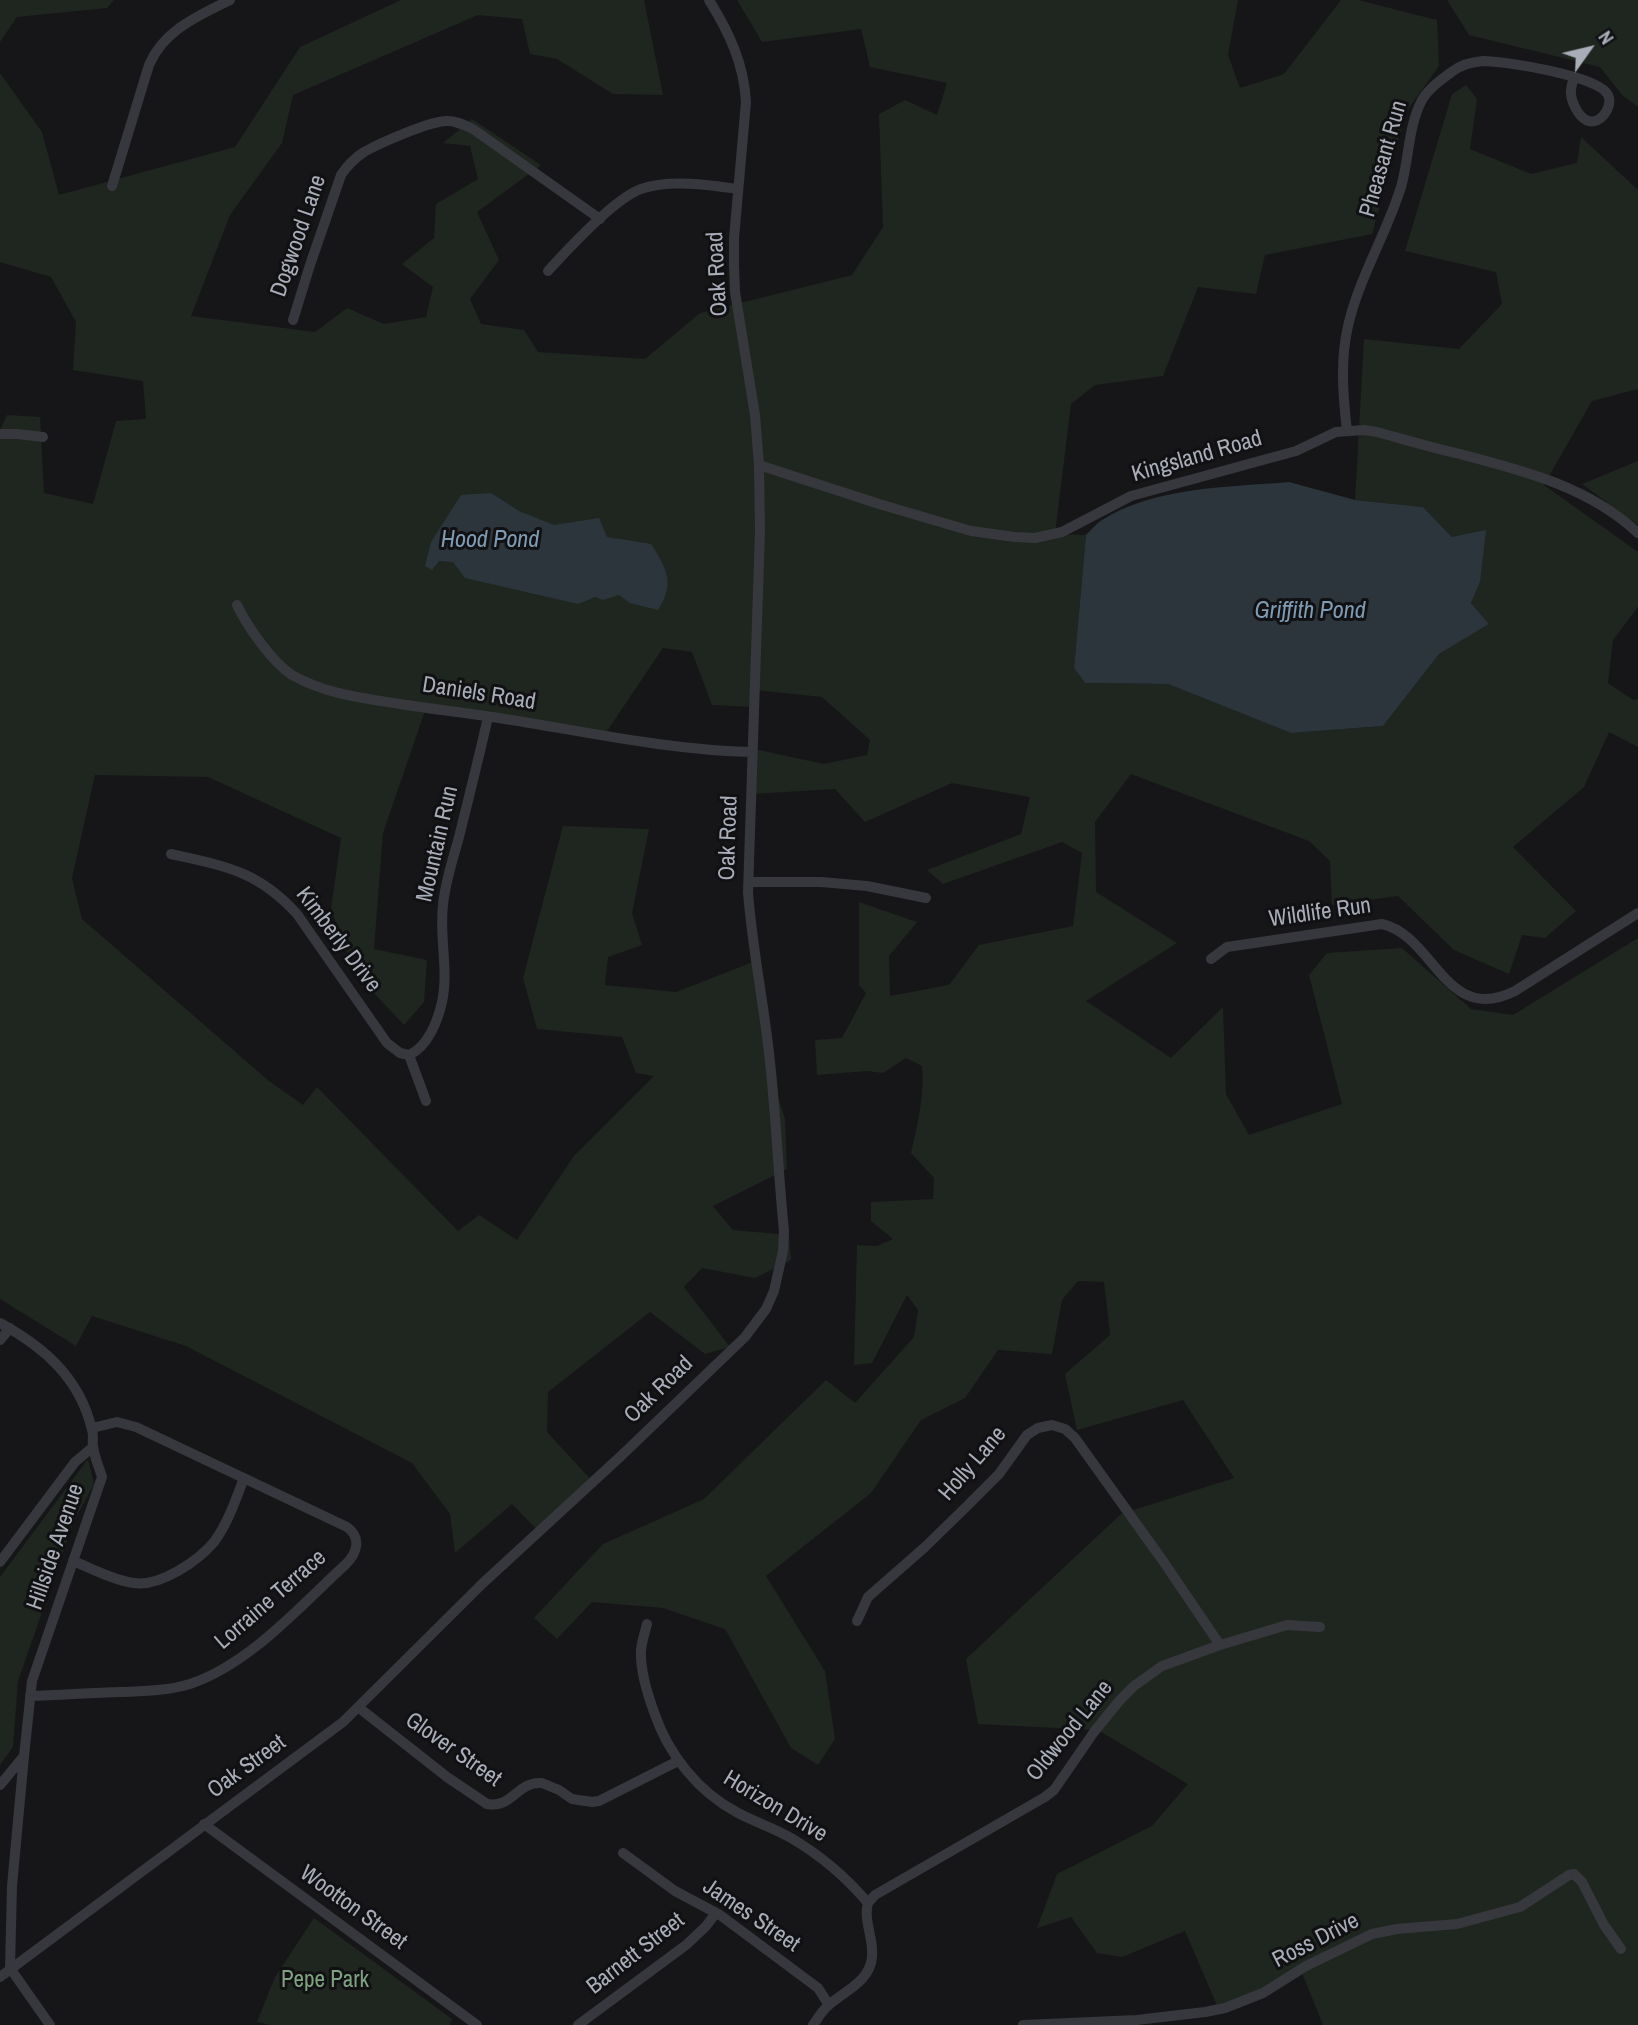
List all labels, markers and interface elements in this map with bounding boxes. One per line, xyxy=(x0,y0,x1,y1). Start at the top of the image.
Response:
north arrow xyxy=(1554,14,1624,84)
text: N xyxy=(1592,25,1620,49)
street label: Pheasant Run xyxy=(1354,98,1414,220)
street label: Dogwood Lane xyxy=(265,172,333,300)
street label: Oak Road xyxy=(702,231,734,317)
street label: Kingsland Road xyxy=(1129,425,1265,489)
water label: Hood Pond xyxy=(441,527,539,555)
water label: Griffith Pond xyxy=(1254,598,1366,626)
street label: Daniels Road xyxy=(420,671,538,717)
street label: Mountain Run xyxy=(411,783,465,905)
street label: Oak Road xyxy=(714,795,744,881)
street label: Kimberly Drive xyxy=(289,882,387,998)
street label: Wildlife Run xyxy=(1267,892,1373,934)
street label: Oak Road xyxy=(619,1351,699,1429)
street label: Holly Lane xyxy=(933,1421,1013,1507)
street label: Hillside Avenue xyxy=(22,1480,90,1614)
street label: Lorraine Terrace xyxy=(210,1544,332,1656)
street label: Oldwood Lane xyxy=(1021,1675,1119,1787)
street label: Glover Street xyxy=(400,1707,506,1793)
street label: Oak Street xyxy=(202,1729,292,1805)
street label: Horizon Drive xyxy=(718,1765,832,1849)
street label: Wootton Street xyxy=(294,1860,412,1956)
street label: James Street xyxy=(697,1873,805,1959)
street label: Barnett Street xyxy=(582,1907,690,2001)
street label: Ross Drive xyxy=(1268,1908,1364,1974)
park label: Pepe Park xyxy=(281,1967,369,1995)

